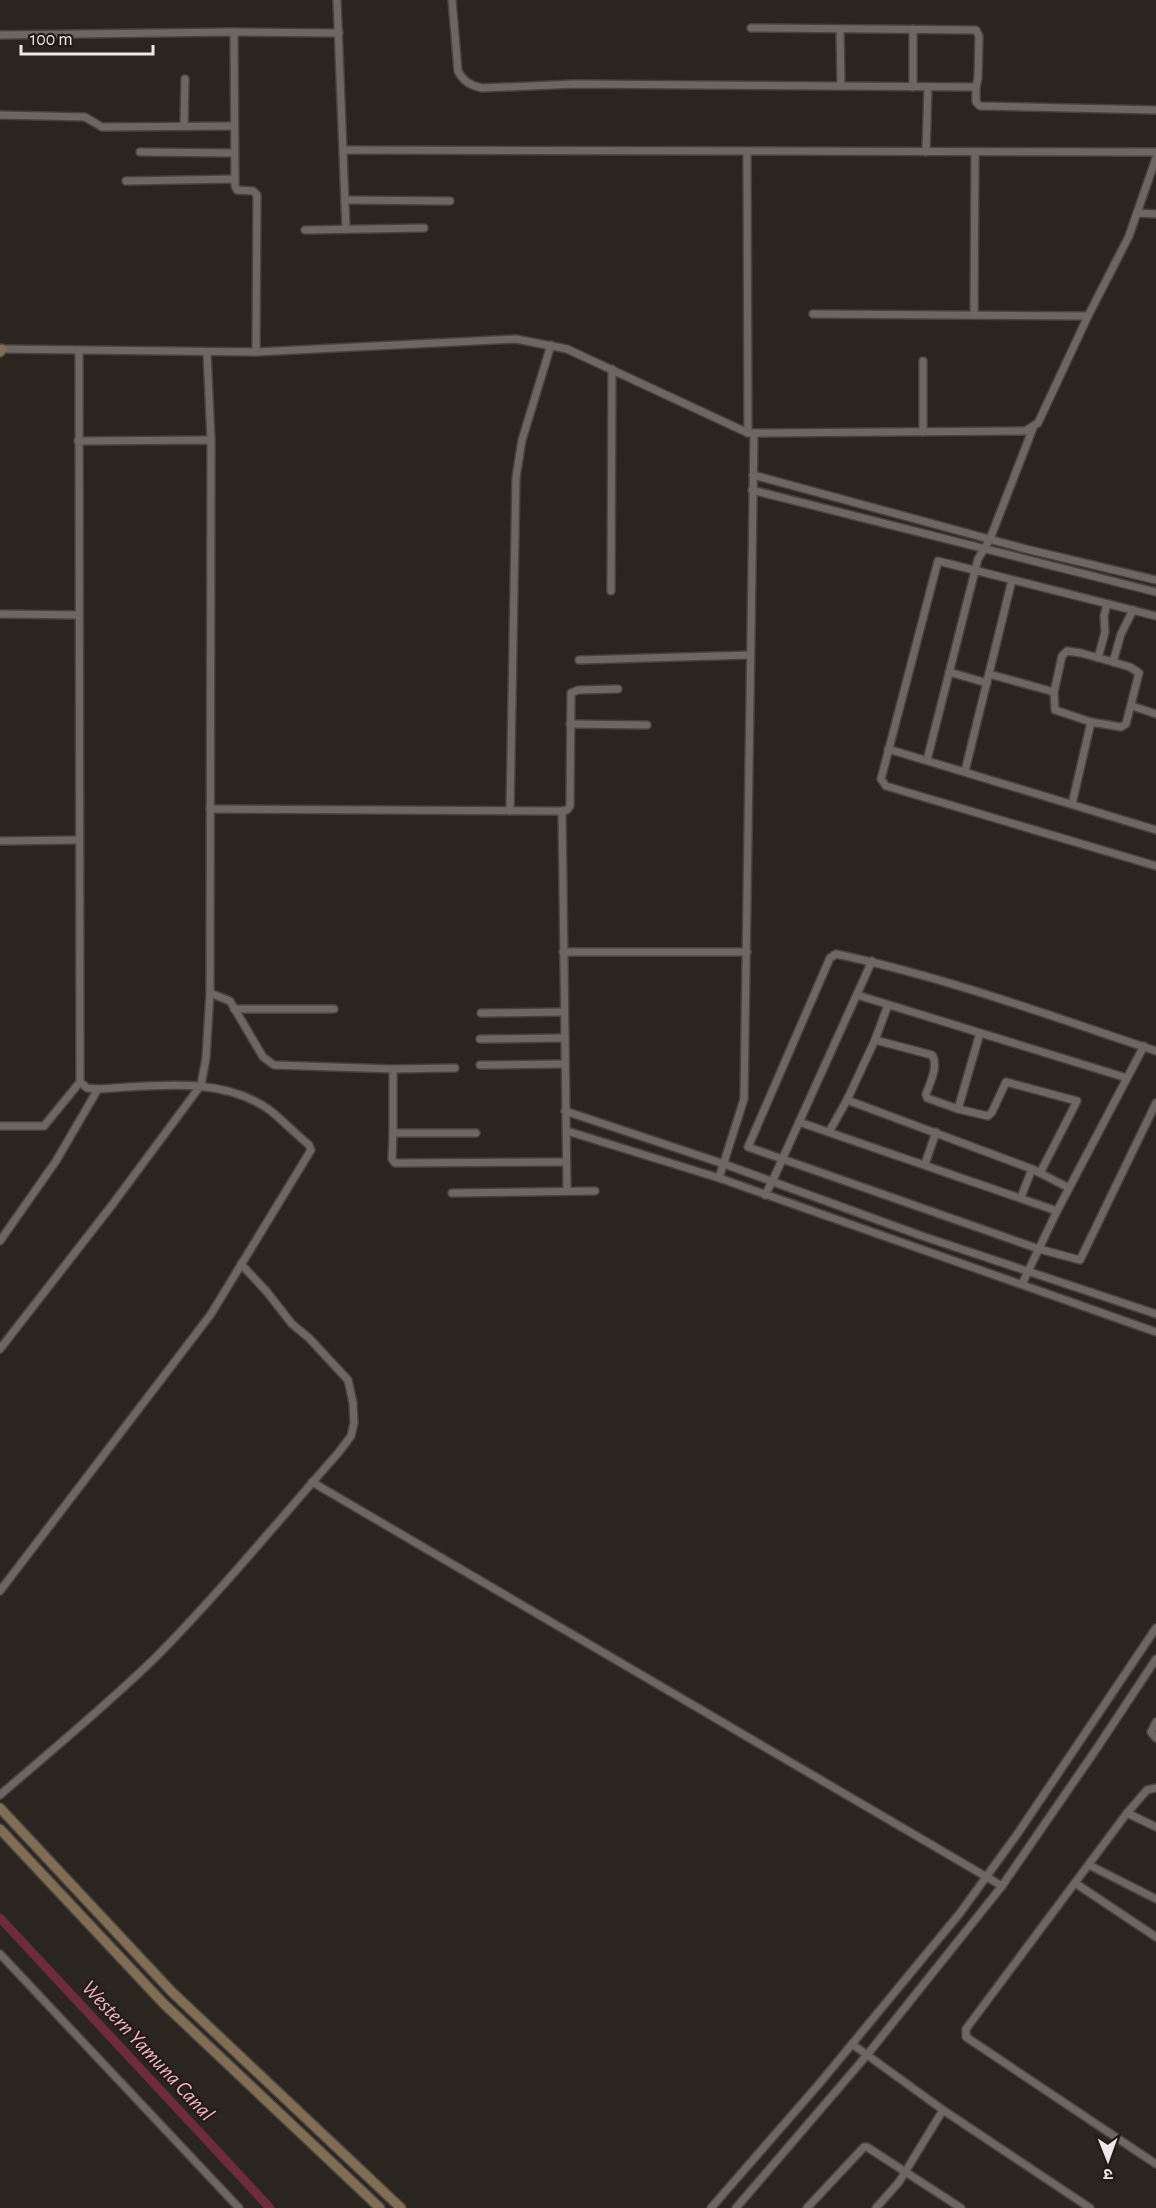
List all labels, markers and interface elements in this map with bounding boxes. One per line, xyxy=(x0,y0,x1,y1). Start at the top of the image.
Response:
scale bar xyxy=(21,18,153,56)
text: 100 m xyxy=(30,31,73,49)
water label: Western Yamuna Canal xyxy=(78,1976,219,2125)
north arrow xyxy=(1078,2130,1138,2190)
text: उ xyxy=(1103,2166,1113,2182)

